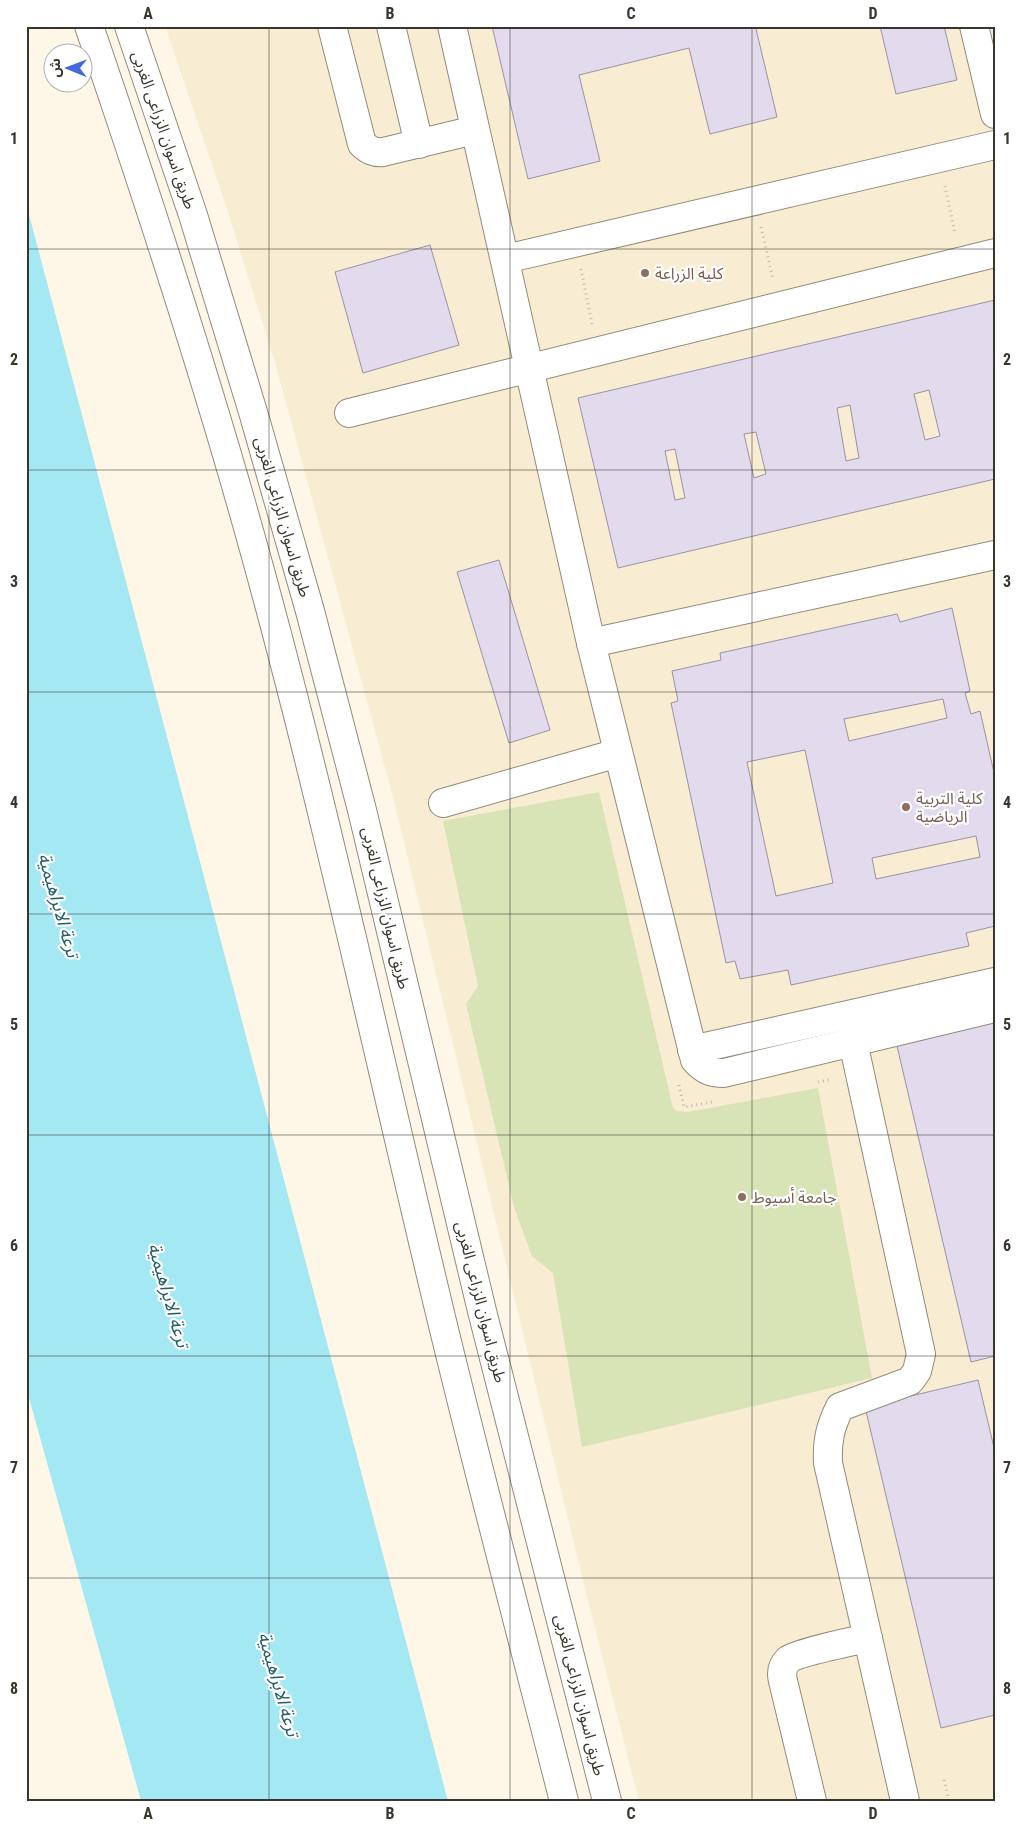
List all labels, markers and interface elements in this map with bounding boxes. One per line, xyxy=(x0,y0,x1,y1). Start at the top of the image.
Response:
text: A xyxy=(143,4,153,23)
text: B xyxy=(386,4,395,23)
text: C xyxy=(626,4,636,23)
text: D xyxy=(868,4,878,23)
north arrow xyxy=(42,42,92,92)
street label: طريق اسوان الزراعى الغربى xyxy=(127,49,200,212)
text: ش xyxy=(47,58,63,78)
text: 1 xyxy=(10,129,18,148)
text: 1 xyxy=(1003,129,1011,148)
place label: كلية الزراعة xyxy=(655,264,724,283)
marker: كلية الزراعة xyxy=(639,267,651,279)
text: 2 xyxy=(10,350,18,369)
text: 2 xyxy=(1003,350,1011,369)
street label: طريق اسوان الزراعى الغربى xyxy=(250,435,315,600)
text: 3 xyxy=(10,572,18,591)
text: 3 xyxy=(1003,572,1011,591)
place label: كلية التربية الرياضية xyxy=(916,789,983,826)
text: 4 xyxy=(10,793,18,812)
text: 4 xyxy=(1003,793,1011,812)
marker: كلية التربية الرياضية xyxy=(900,801,912,813)
street label: طريق اسوان الزراعى الغربى xyxy=(357,825,414,991)
water label: ترعة الابراهيمية xyxy=(33,850,85,962)
text: 5 xyxy=(10,1015,18,1034)
text: 5 xyxy=(1003,1015,1011,1034)
place label: جامعة أسيوط xyxy=(752,1187,837,1207)
marker: جامعة أسيوط xyxy=(736,1191,748,1203)
street label: طريق اسوان الزراعى الغربى xyxy=(451,1219,510,1385)
text: 6 xyxy=(10,1236,18,1255)
text: 6 xyxy=(1003,1236,1011,1255)
water label: ترعة الابراهيمية xyxy=(143,1240,195,1352)
text: 7 xyxy=(10,1458,18,1477)
text: 7 xyxy=(1003,1458,1011,1477)
street label: طريق اسوان الزراعى الغربى xyxy=(550,1612,609,1778)
water label: ترعة الابراهيمية xyxy=(253,1629,305,1741)
text: 8 xyxy=(10,1679,18,1698)
text: 8 xyxy=(1003,1679,1011,1698)
text: A xyxy=(143,1804,153,1823)
text: B xyxy=(386,1804,395,1823)
text: C xyxy=(626,1804,636,1823)
text: D xyxy=(868,1804,878,1823)

